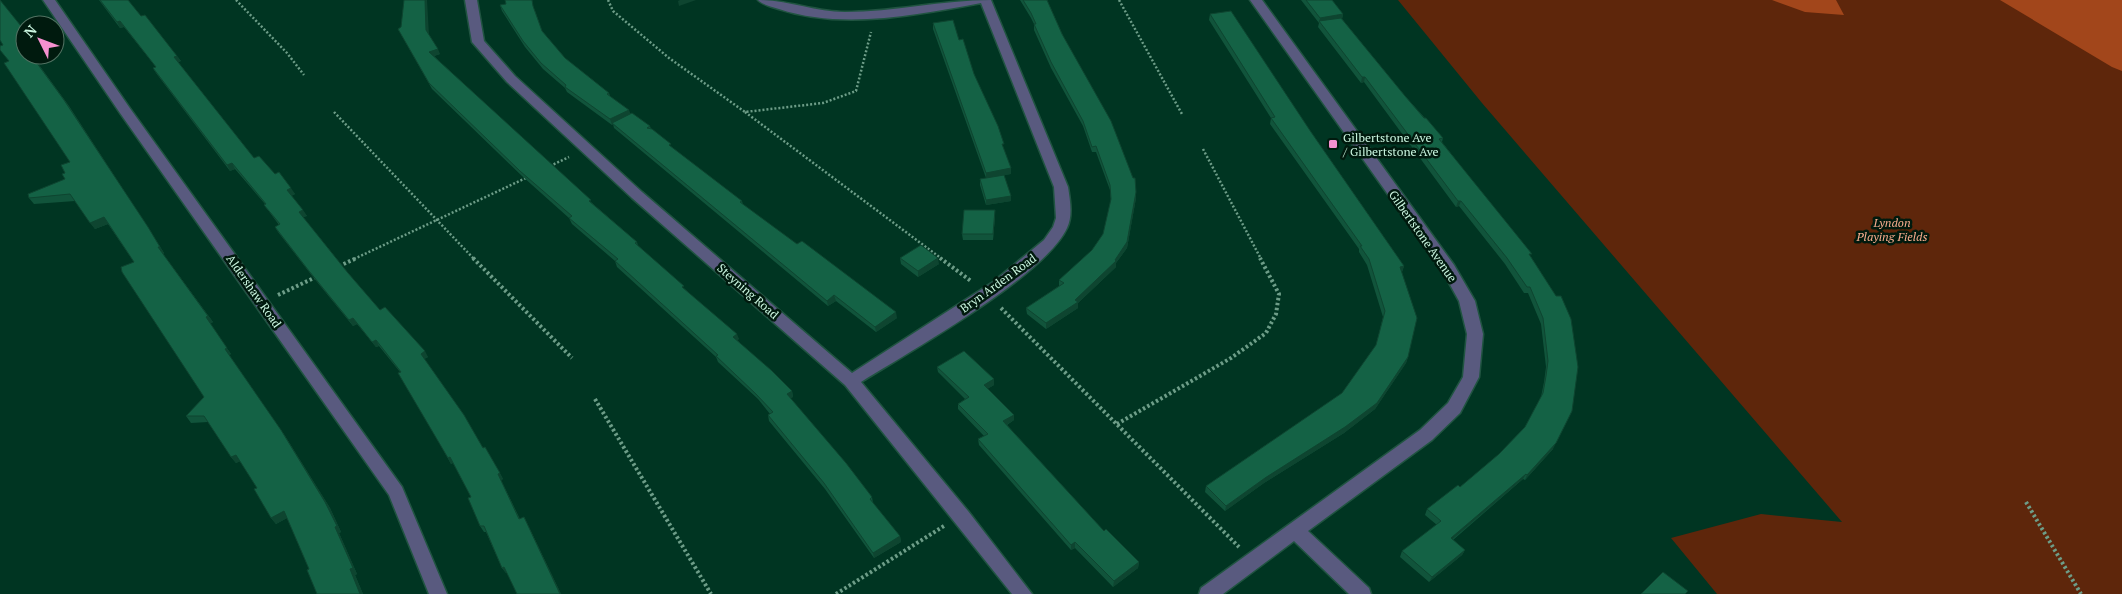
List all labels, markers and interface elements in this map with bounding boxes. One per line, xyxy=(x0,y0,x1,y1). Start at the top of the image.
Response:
north arrow xyxy=(15,15,65,65)
text: N xyxy=(19,20,41,41)
place label: Gilbertstone Ave / Gilbertstone Ave xyxy=(1342,130,1439,159)
marker: Gilbertstone Ave / Gilbertstone Ave xyxy=(1327,138,1339,150)
street label: Gilbertstone Avenue xyxy=(1386,187,1460,285)
park label: Lyndon Playing Fields xyxy=(1856,215,1927,244)
street label: Bryn Arden Road xyxy=(957,250,1039,316)
street label: Aldershaw Road xyxy=(223,252,285,331)
street label: Steyning Road xyxy=(714,260,782,322)

